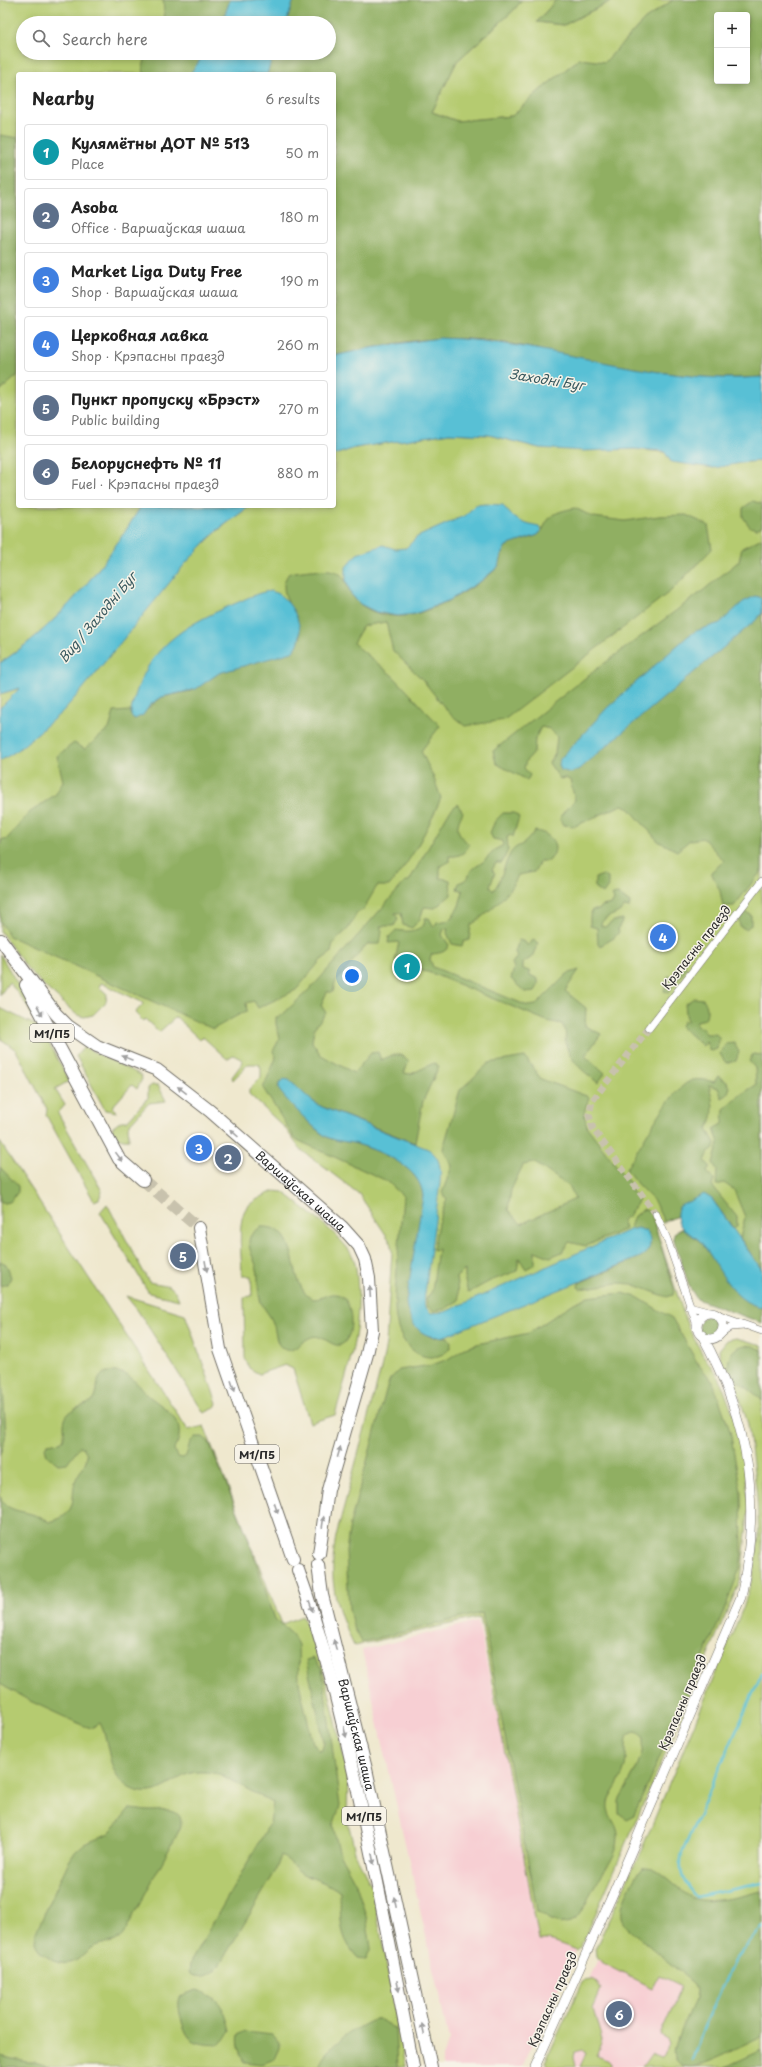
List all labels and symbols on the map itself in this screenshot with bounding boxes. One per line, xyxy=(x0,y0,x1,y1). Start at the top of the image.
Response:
water label: Заходні Буг xyxy=(508,364,588,395)
water label: Bug / Заходні Буг xyxy=(54,566,142,666)
street label: Крэпасны праезд xyxy=(657,901,735,993)
pin: 4 xyxy=(650,922,676,952)
pin: 1 xyxy=(394,952,420,982)
your location xyxy=(342,966,362,986)
one-way arrow xyxy=(37,1005,44,1017)
road number: М1/П5 xyxy=(30,1024,74,1042)
one-way arrow xyxy=(120,1055,132,1061)
one-way arrow xyxy=(177,1085,188,1094)
one-way arrow xyxy=(229,1128,240,1137)
pin: 3 xyxy=(186,1133,212,1163)
pin: 2 xyxy=(215,1143,241,1173)
street label: Варшаўская шаша xyxy=(252,1146,350,1236)
one-way arrow xyxy=(115,1151,123,1162)
pin: 5 xyxy=(170,1241,196,1271)
one-way arrow xyxy=(203,1260,209,1272)
one-way arrow xyxy=(366,1286,373,1298)
one-way arrow xyxy=(230,1380,236,1392)
road number: М1/П5 xyxy=(235,1445,279,1463)
one-way arrow xyxy=(336,1446,342,1459)
one-way arrow xyxy=(273,1503,279,1515)
one-way arrow xyxy=(320,1516,326,1528)
one-way arrow xyxy=(308,1601,314,1613)
one-way arrow xyxy=(332,1639,338,1651)
street label: Крэпасны праезд xyxy=(654,1651,710,1753)
street label: Варшаўская шаша xyxy=(334,1676,380,1793)
one-way arrow xyxy=(342,1726,348,1738)
road number: М1/П5 xyxy=(342,1807,386,1825)
one-way arrow xyxy=(370,1853,376,1865)
one-way arrow xyxy=(392,1896,398,1908)
street label: Крэпасны праезд xyxy=(523,1948,581,2050)
one-way arrow xyxy=(395,1980,401,1993)
pin: 6 xyxy=(606,1999,632,2029)
one-way arrow xyxy=(419,2023,425,2035)

